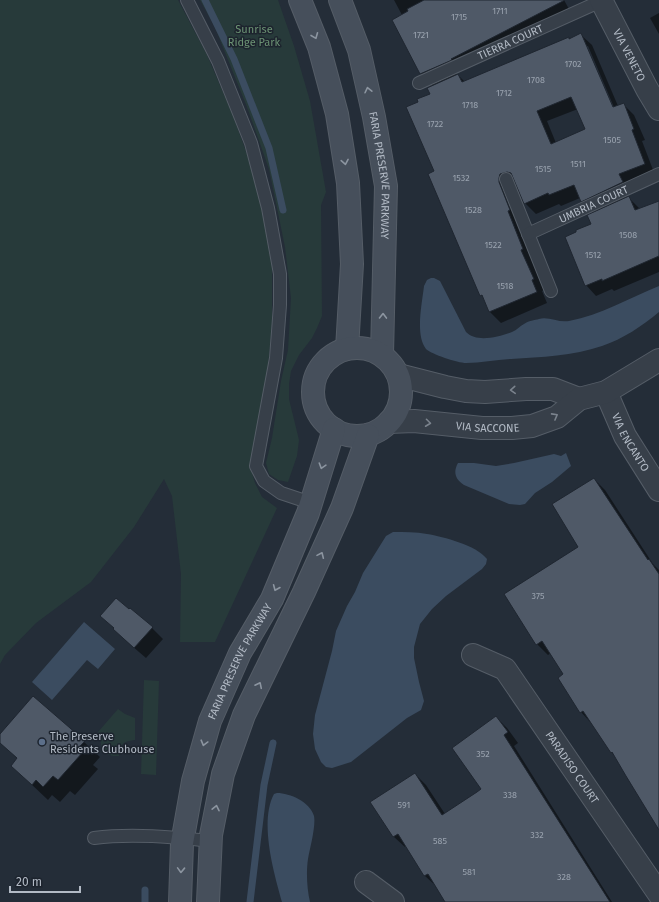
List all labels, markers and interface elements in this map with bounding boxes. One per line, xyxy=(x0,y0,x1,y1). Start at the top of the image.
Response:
house number: 1711 xyxy=(492,6,508,16)
house number: 1715 xyxy=(451,12,468,22)
street label: TIERRA COURT xyxy=(476,22,545,63)
park label: Sunrise Ridge Park xyxy=(228,23,281,49)
street label: VIA VENETO xyxy=(610,27,648,84)
house number: 1721 xyxy=(413,30,429,40)
one-way arrow xyxy=(310,33,318,40)
house number: 1702 xyxy=(564,59,582,69)
house number: 1708 xyxy=(527,75,545,85)
one-way arrow xyxy=(364,87,372,93)
house number: 1712 xyxy=(496,88,512,98)
house number: 1718 xyxy=(462,100,478,110)
street label: FARIA PRESERVE PARKWAY xyxy=(366,110,392,239)
house number: 1722 xyxy=(427,119,443,129)
house number: 1505 xyxy=(603,135,621,145)
one-way arrow xyxy=(340,159,349,165)
house number: 1511 xyxy=(570,159,586,169)
house number: 1515 xyxy=(535,164,552,174)
house number: 1532 xyxy=(452,173,470,183)
street label: UMBRIA COURT xyxy=(557,183,631,226)
house number: 1528 xyxy=(464,205,482,215)
house number: 1508 xyxy=(619,230,637,240)
house number: 1522 xyxy=(484,240,502,250)
house number: 1512 xyxy=(585,250,601,260)
house number: 1518 xyxy=(497,281,513,291)
one-way arrow xyxy=(378,313,387,319)
one-way arrow xyxy=(510,385,516,394)
street label: VIA ENCANTO xyxy=(609,411,652,474)
one-way arrow xyxy=(551,414,558,421)
one-way arrow xyxy=(425,418,431,427)
street label: VIA SACCONE xyxy=(455,419,520,435)
one-way arrow xyxy=(318,463,327,470)
one-way arrow xyxy=(316,552,324,560)
one-way arrow xyxy=(273,584,281,591)
house number: 375 xyxy=(532,591,545,601)
street label: FARIA PRESERVE PARKWAY xyxy=(205,601,275,722)
one-way arrow xyxy=(254,682,262,690)
street label: PARADISO COURT xyxy=(542,729,601,807)
place label: The Preserve Residents Clubhouse xyxy=(50,730,154,756)
marker: The Preserve Residents Clubhouse xyxy=(37,737,47,747)
one-way arrow xyxy=(200,740,208,746)
house number: 352 xyxy=(476,749,490,759)
house number: 338 xyxy=(503,790,517,800)
house number: 591 xyxy=(398,800,410,810)
one-way arrow xyxy=(212,805,220,811)
house number: 332 xyxy=(530,830,544,840)
house number: 585 xyxy=(433,836,447,846)
one-way arrow xyxy=(177,867,185,873)
house number: 581 xyxy=(462,867,476,877)
scale bar xyxy=(10,868,80,894)
house number: 328 xyxy=(557,872,571,882)
text: 20 m xyxy=(16,875,42,889)

